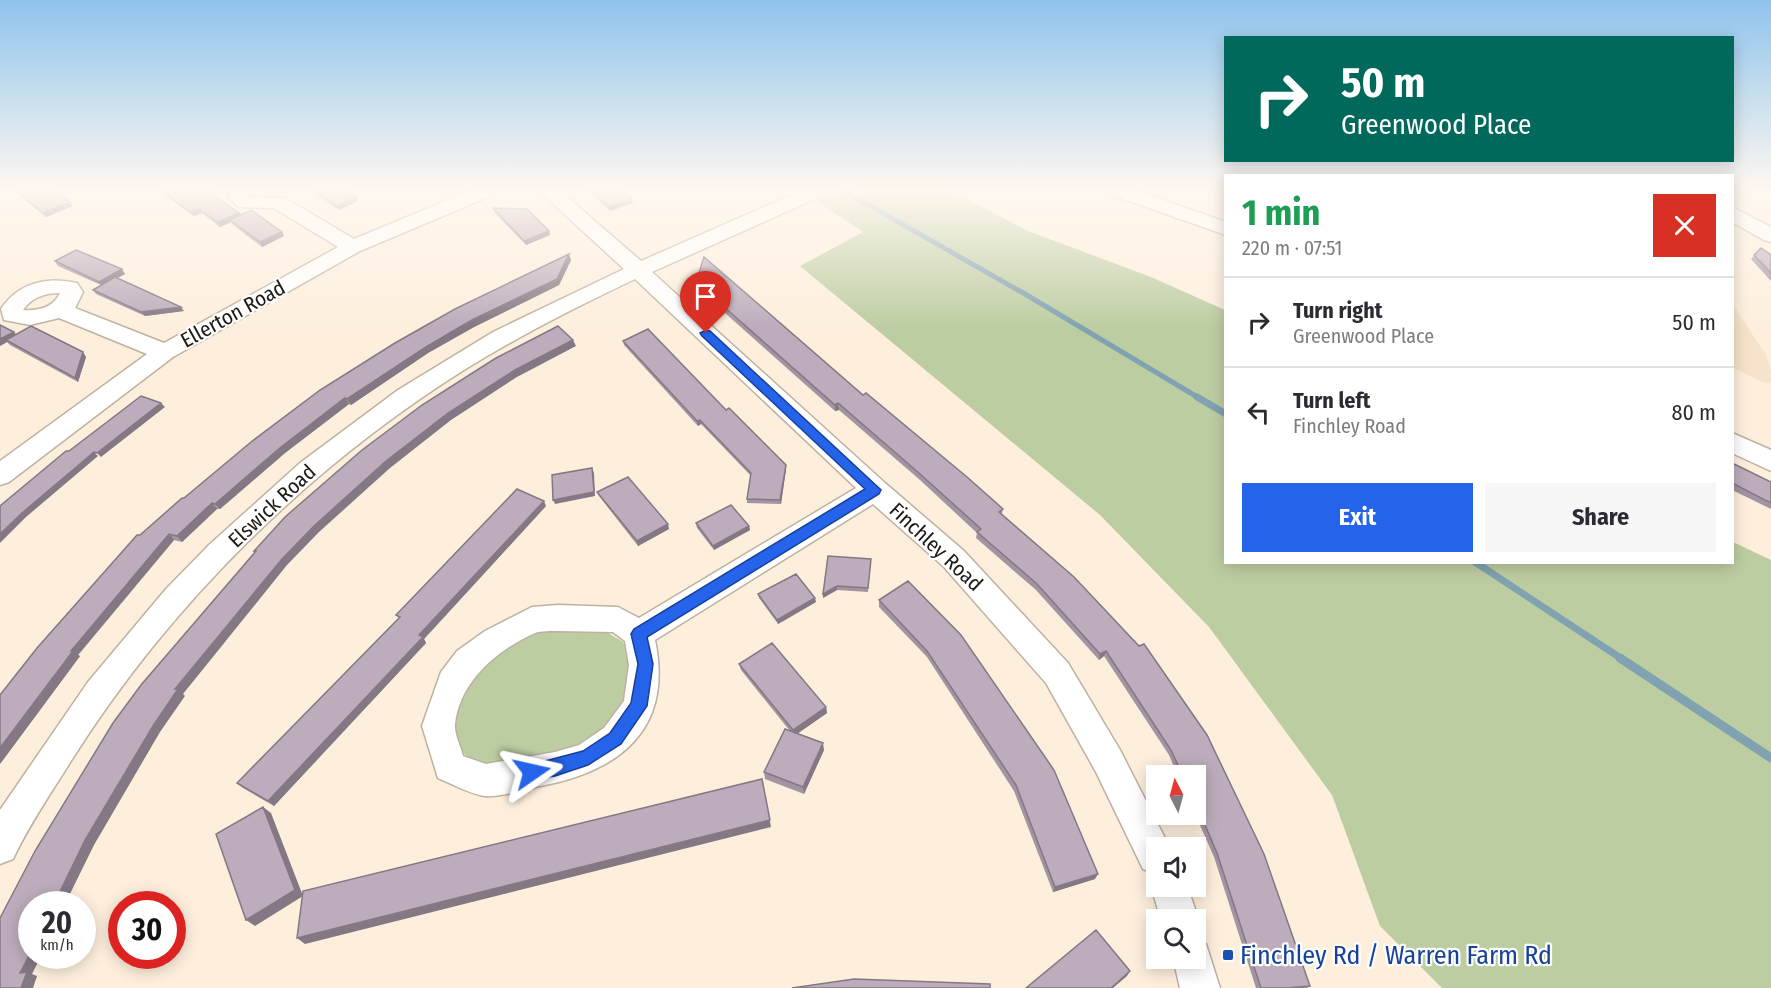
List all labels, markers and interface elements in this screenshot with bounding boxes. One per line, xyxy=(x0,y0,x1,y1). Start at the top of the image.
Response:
text: 50 m xyxy=(1341,58,1425,108)
icon: right xyxy=(1242,60,1320,138)
text: Greenwood Place xyxy=(1341,109,1531,141)
text: 1 min xyxy=(1242,191,1320,235)
button: close xyxy=(1653,194,1716,257)
text: 220 m · 07:51 xyxy=(1242,236,1342,260)
pin xyxy=(680,271,731,333)
street label: Ellerton Road xyxy=(176,275,290,353)
icon: arrive xyxy=(689,280,722,313)
text: Turn right xyxy=(1293,297,1382,324)
icon: right xyxy=(1242,306,1275,339)
text: 50 m xyxy=(1672,309,1716,336)
text: Greenwood Place xyxy=(1293,324,1434,348)
text: Turn left xyxy=(1293,387,1371,414)
icon: left xyxy=(1242,396,1275,429)
text: 80 m xyxy=(1671,399,1716,426)
text: Finchley Road xyxy=(1293,414,1406,438)
street label: Elswick Road xyxy=(223,459,321,553)
button: Exit xyxy=(1242,483,1473,552)
button: Share xyxy=(1485,483,1716,552)
street label: Finchley Road xyxy=(884,497,988,597)
position arrow xyxy=(500,740,564,804)
north arrow xyxy=(1146,765,1206,825)
map controls xyxy=(1146,765,1206,969)
button: sound xyxy=(1146,837,1206,897)
speed limit sign: 30 xyxy=(108,891,186,969)
text: 20 xyxy=(42,905,72,941)
button: search xyxy=(1146,909,1206,969)
text: km/h xyxy=(40,936,74,954)
place label: Finchley Rd / Warren Farm Rd xyxy=(1240,940,1552,971)
marker: Finchley Rd / Warren Farm Rd xyxy=(1221,948,1235,962)

